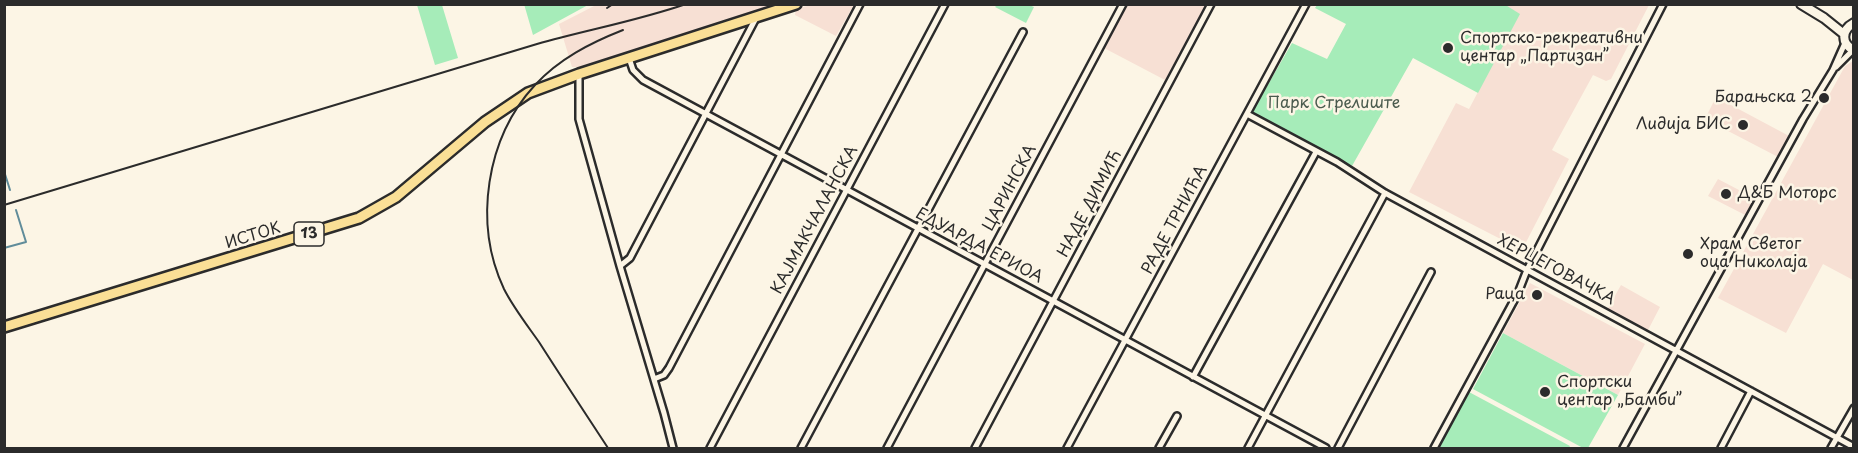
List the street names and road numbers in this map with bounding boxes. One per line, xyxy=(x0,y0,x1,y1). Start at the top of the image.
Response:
street label: ЦАРИНСКА xyxy=(979,142,1041,234)
street label: КАЈМАКЧАЛАНСКА xyxy=(768,143,862,297)
street label: НАДЕ ДИМИЋ xyxy=(1054,147,1126,261)
street label: РАДЕ ТРНИЋА xyxy=(1138,162,1212,278)
street label: ЕДУАРДА ЕРИОА xyxy=(912,204,1046,288)
street label: ИСТОК xyxy=(223,219,283,253)
road number: 13 xyxy=(294,222,324,246)
street label: ХЕРЦЕГОВАЧКА xyxy=(1494,231,1618,309)

